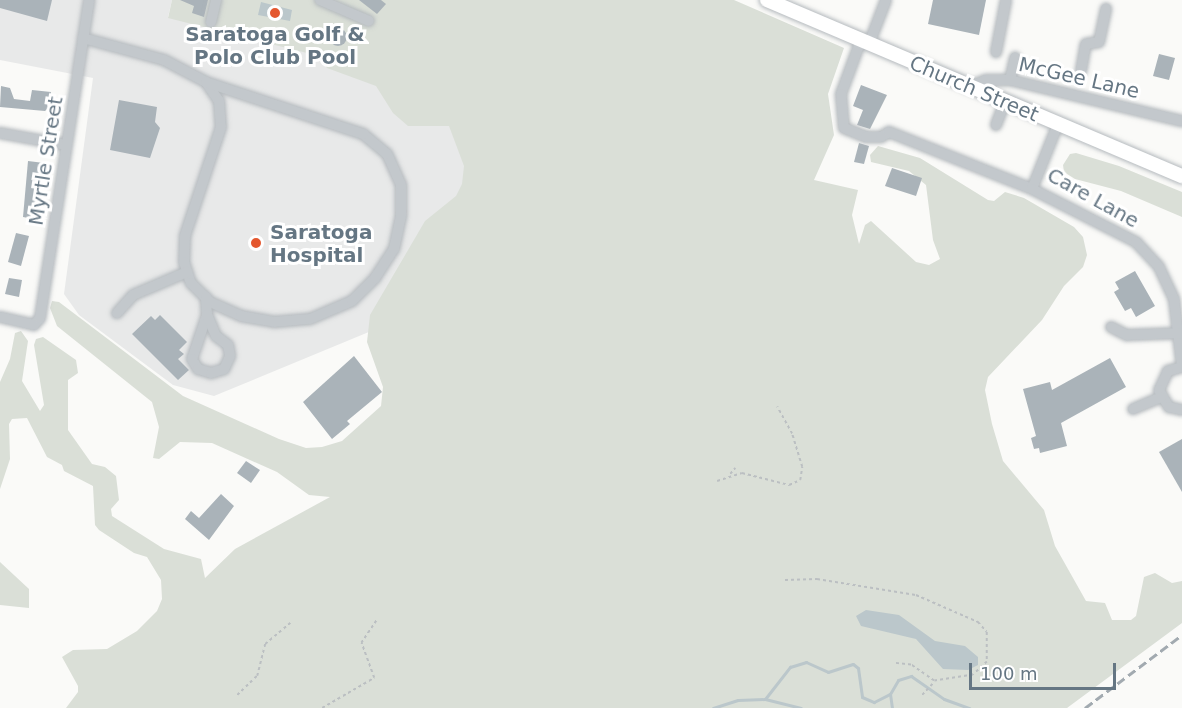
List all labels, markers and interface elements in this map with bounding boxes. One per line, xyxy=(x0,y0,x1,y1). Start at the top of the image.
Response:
marker: Saratoga Golf & Polo Club Pool xyxy=(268,6,282,20)
place label: Saratoga Golf & Polo Club Pool xyxy=(185,22,365,69)
street label: Church Street xyxy=(906,51,1042,127)
street label: McGee Lane xyxy=(1016,52,1142,104)
street label: Myrtle Street xyxy=(24,95,68,227)
street label: Care Lane xyxy=(1043,163,1143,233)
place label: Saratoga Hospital xyxy=(270,220,372,267)
marker: Saratoga Hospital xyxy=(247,234,265,252)
scale bar xyxy=(972,651,1119,689)
text: 100 m xyxy=(980,663,1038,684)

